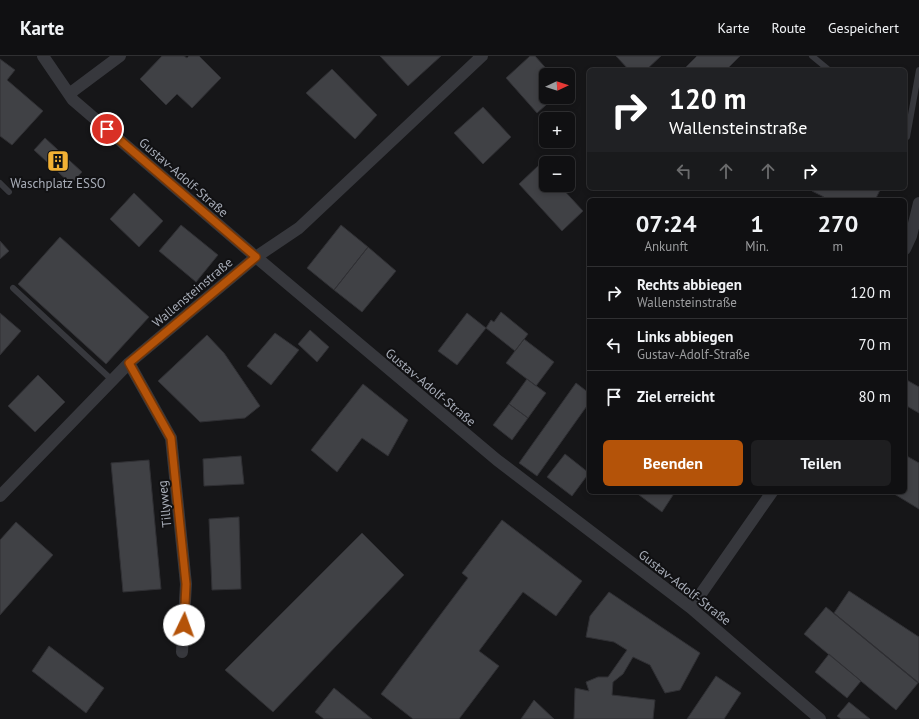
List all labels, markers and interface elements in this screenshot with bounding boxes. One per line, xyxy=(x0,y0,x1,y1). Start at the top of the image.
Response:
text: Karte xyxy=(20,16,64,40)
text: Karte xyxy=(718,19,750,37)
text: Route xyxy=(772,19,806,37)
text: Gespeichert xyxy=(828,19,899,37)
north arrow xyxy=(539,68,575,104)
map controls xyxy=(539,68,575,192)
text: 120 m xyxy=(669,80,746,117)
icon: right xyxy=(603,84,655,136)
pin xyxy=(90,112,124,146)
button: + xyxy=(539,112,575,148)
text: Wallensteinstraße xyxy=(669,116,807,139)
icon: arrive xyxy=(96,118,118,140)
street label: Gustav-Adolf-Straße xyxy=(135,134,232,221)
building icon: Waschplatz ESSO xyxy=(45,148,71,174)
button: − xyxy=(539,156,575,192)
icon: left xyxy=(673,160,695,182)
icon: ahead xyxy=(715,160,737,182)
icon: ahead xyxy=(757,160,779,182)
icon: right xyxy=(799,160,821,182)
place label: Waschplatz ESSO xyxy=(10,175,106,192)
text: 07:24 xyxy=(636,208,697,239)
text: 1 xyxy=(750,208,764,239)
text: 270 xyxy=(817,208,858,239)
text: Ankunft xyxy=(644,238,688,255)
text: Min. xyxy=(745,238,769,255)
text: m xyxy=(833,238,843,255)
street label: Wallensteinstraße xyxy=(149,254,236,331)
text: Rechts abbiegen xyxy=(637,275,742,294)
icon: right xyxy=(603,282,625,304)
text: 120 m xyxy=(850,283,891,302)
text: Wallensteinstraße xyxy=(637,294,737,311)
text: Links abbiegen xyxy=(637,327,733,346)
icon: left xyxy=(603,334,625,356)
text: 70 m xyxy=(858,335,891,354)
street label: Gustav-Adolf-Straße xyxy=(382,345,479,430)
text: Gustav-Adolf-Straße xyxy=(637,346,750,363)
icon: arrive xyxy=(603,386,625,408)
text: Ziel erreicht xyxy=(637,387,715,406)
text: 80 m xyxy=(858,387,891,406)
button: Beenden xyxy=(603,440,743,486)
button: Teilen xyxy=(751,440,891,486)
street label: Tillyweg xyxy=(154,480,175,528)
street label: Gustav-Adolf-Straße xyxy=(635,546,734,629)
position arrow xyxy=(163,604,205,646)

